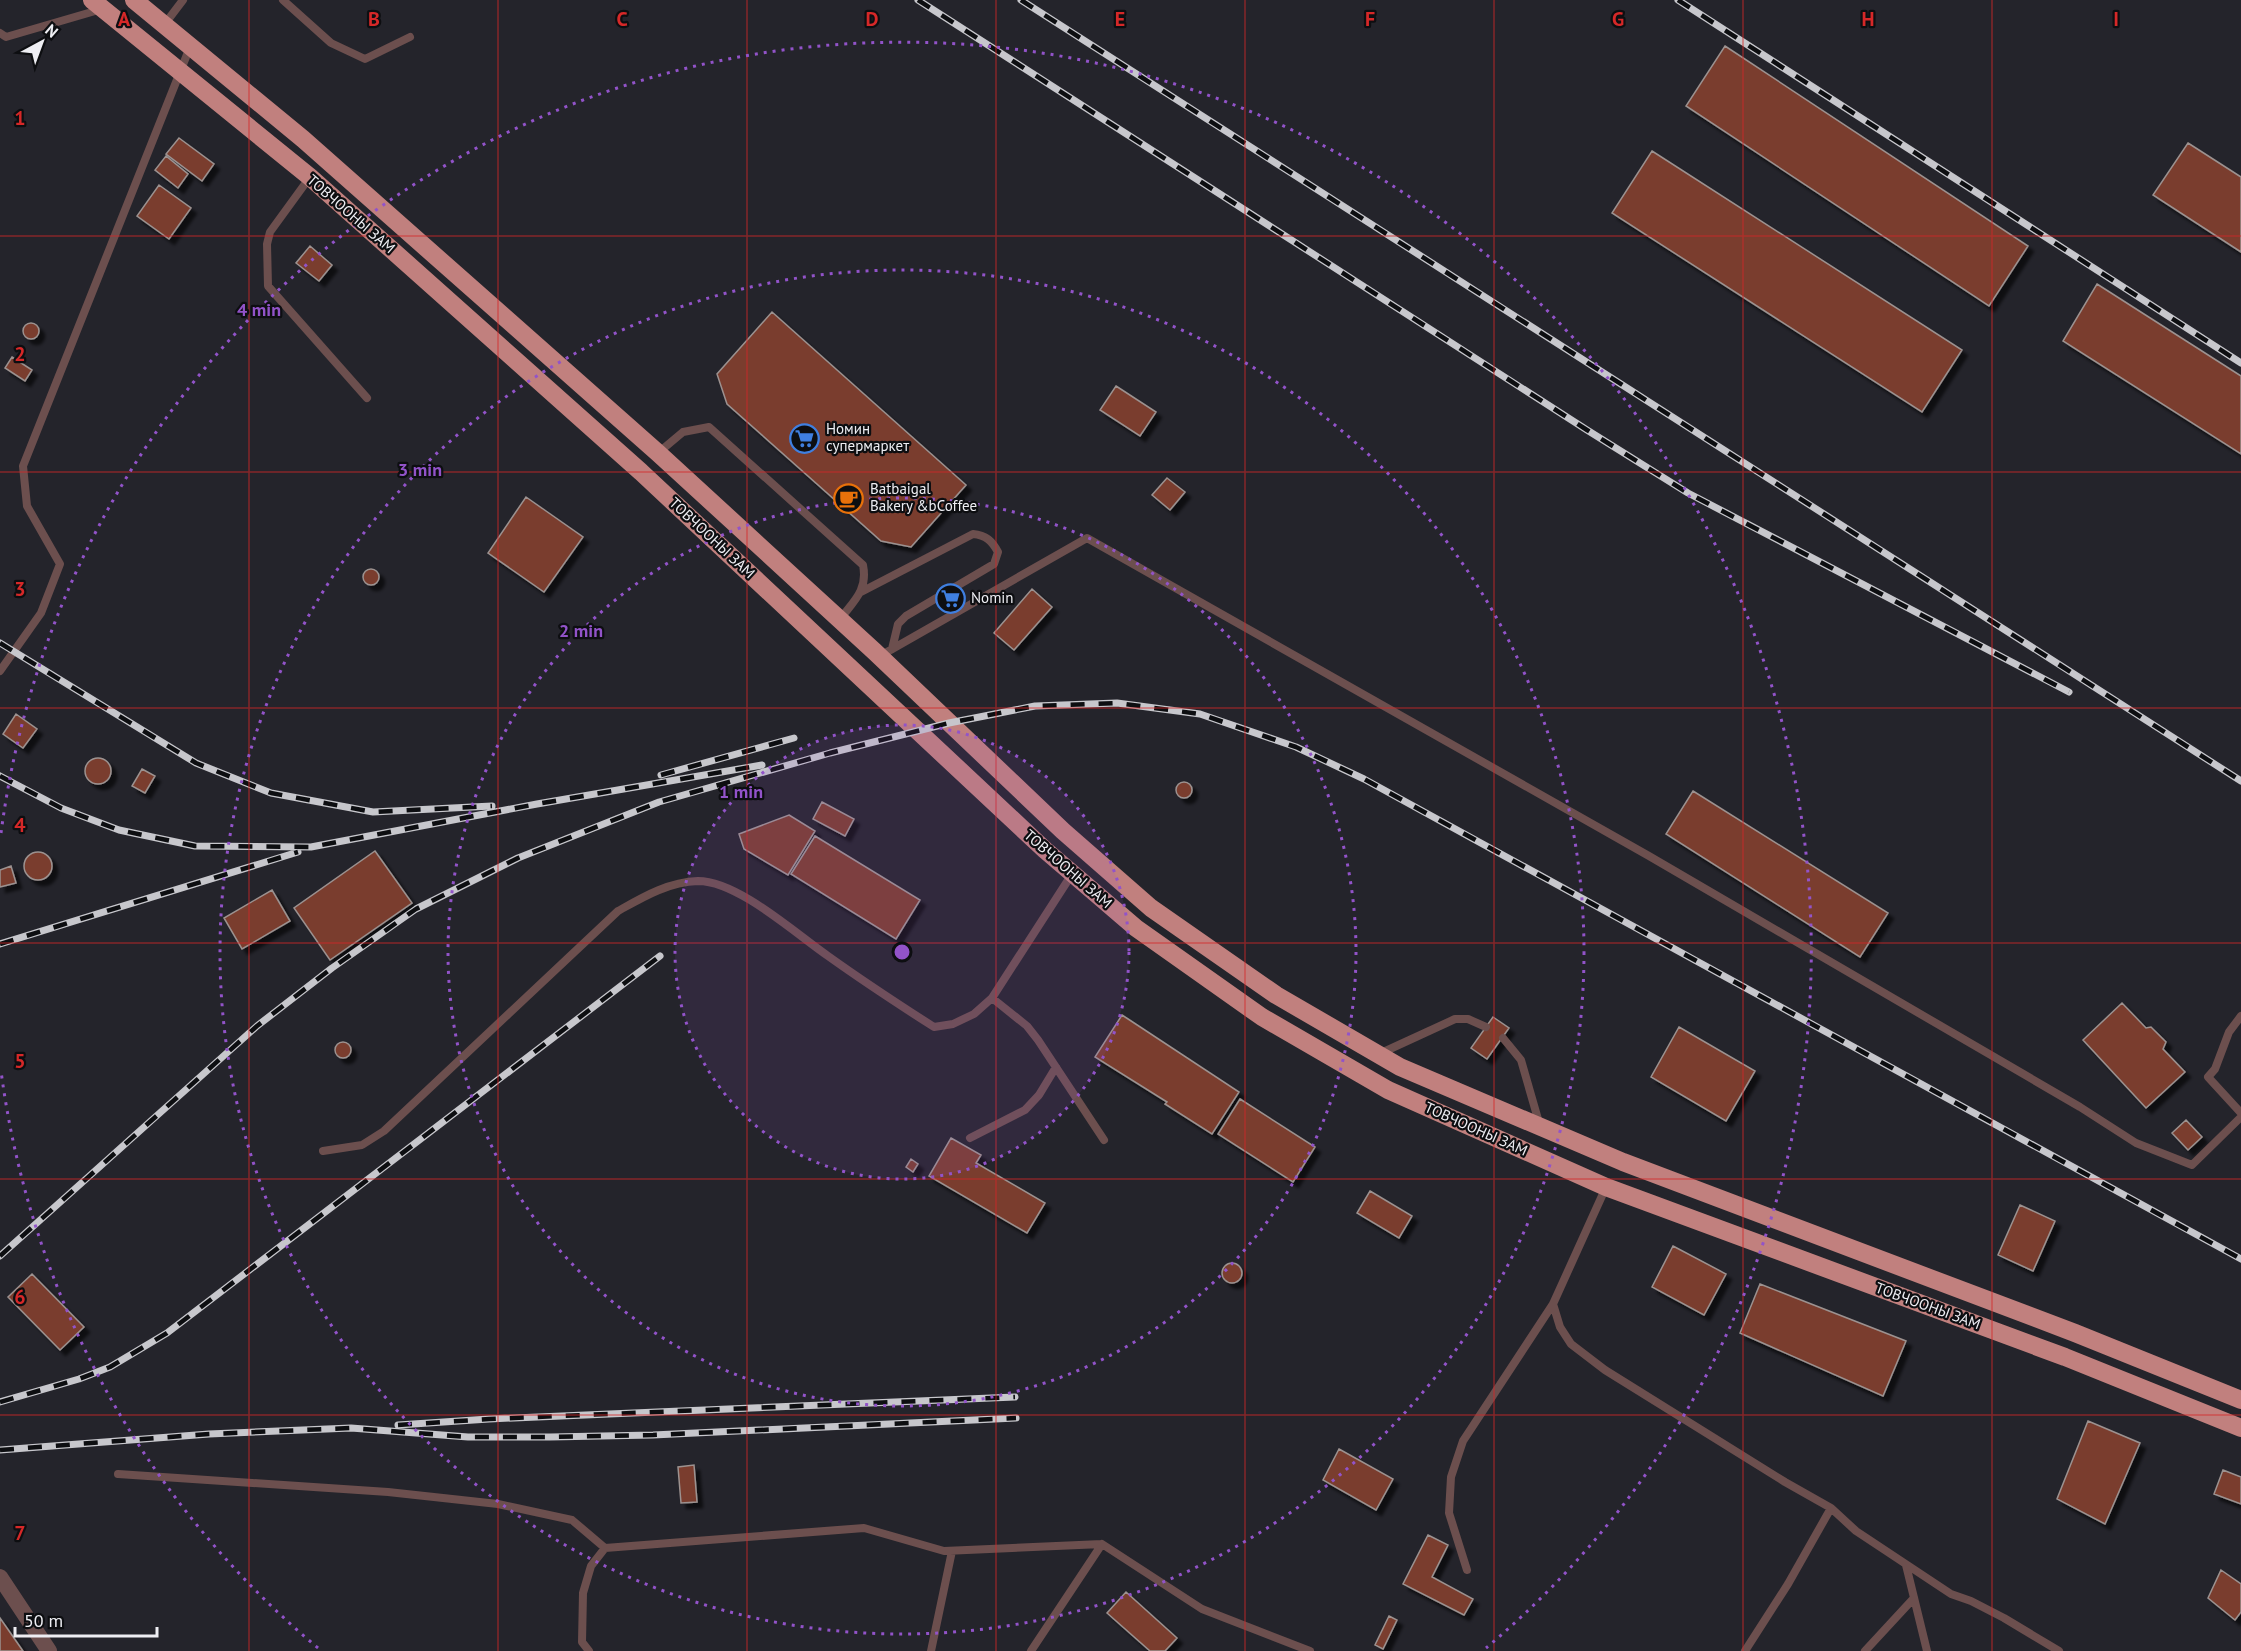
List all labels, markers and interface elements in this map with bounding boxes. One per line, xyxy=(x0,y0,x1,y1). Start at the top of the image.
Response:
text: A xyxy=(118,6,131,32)
text: B xyxy=(368,6,380,32)
text: C xyxy=(616,6,628,32)
text: D xyxy=(866,6,879,32)
text: E xyxy=(1115,6,1125,32)
text: F xyxy=(1365,6,1375,32)
text: G xyxy=(1612,6,1624,32)
text: H xyxy=(1861,6,1875,32)
text: I xyxy=(2113,6,2119,32)
north arrow xyxy=(12,12,72,72)
text: N xyxy=(41,20,62,42)
text: 1 xyxy=(14,105,26,131)
street label: ТОВЧООНЫ ЗАМ xyxy=(303,170,399,257)
text: 4 min xyxy=(237,298,281,321)
text: 2 xyxy=(14,341,26,367)
place label: Номин супермаркет xyxy=(826,419,909,455)
supermarket icon: Номин супермаркет xyxy=(789,422,821,454)
text: 3 min xyxy=(398,458,442,481)
place label: Batbaigal Bakery &bCoffee xyxy=(870,479,977,515)
cafe icon: Batbaigal Bakery &bCoffee xyxy=(833,482,865,514)
street label: ТОВЧООНЫ ЗАМ xyxy=(665,493,759,582)
text: 3 xyxy=(14,576,26,602)
supermarket icon: Nomin xyxy=(934,582,966,614)
place label: Nomin xyxy=(971,588,1014,607)
text: 2 min xyxy=(559,619,603,642)
text: 1 min xyxy=(719,780,763,803)
text: 4 xyxy=(14,812,26,838)
street label: ТОВЧООНЫ ЗАМ xyxy=(1020,825,1116,912)
centre of rings xyxy=(892,942,912,962)
text: 5 xyxy=(14,1048,26,1074)
street label: ТОВЧООНЫ ЗАМ xyxy=(1422,1097,1531,1160)
street label: ТОВЧООНЫ ЗАМ xyxy=(1873,1278,1983,1333)
text: 6 xyxy=(14,1284,26,1310)
text: 7 xyxy=(14,1520,26,1546)
scale bar xyxy=(15,1600,158,1638)
text: 50 m xyxy=(24,1609,63,1632)

